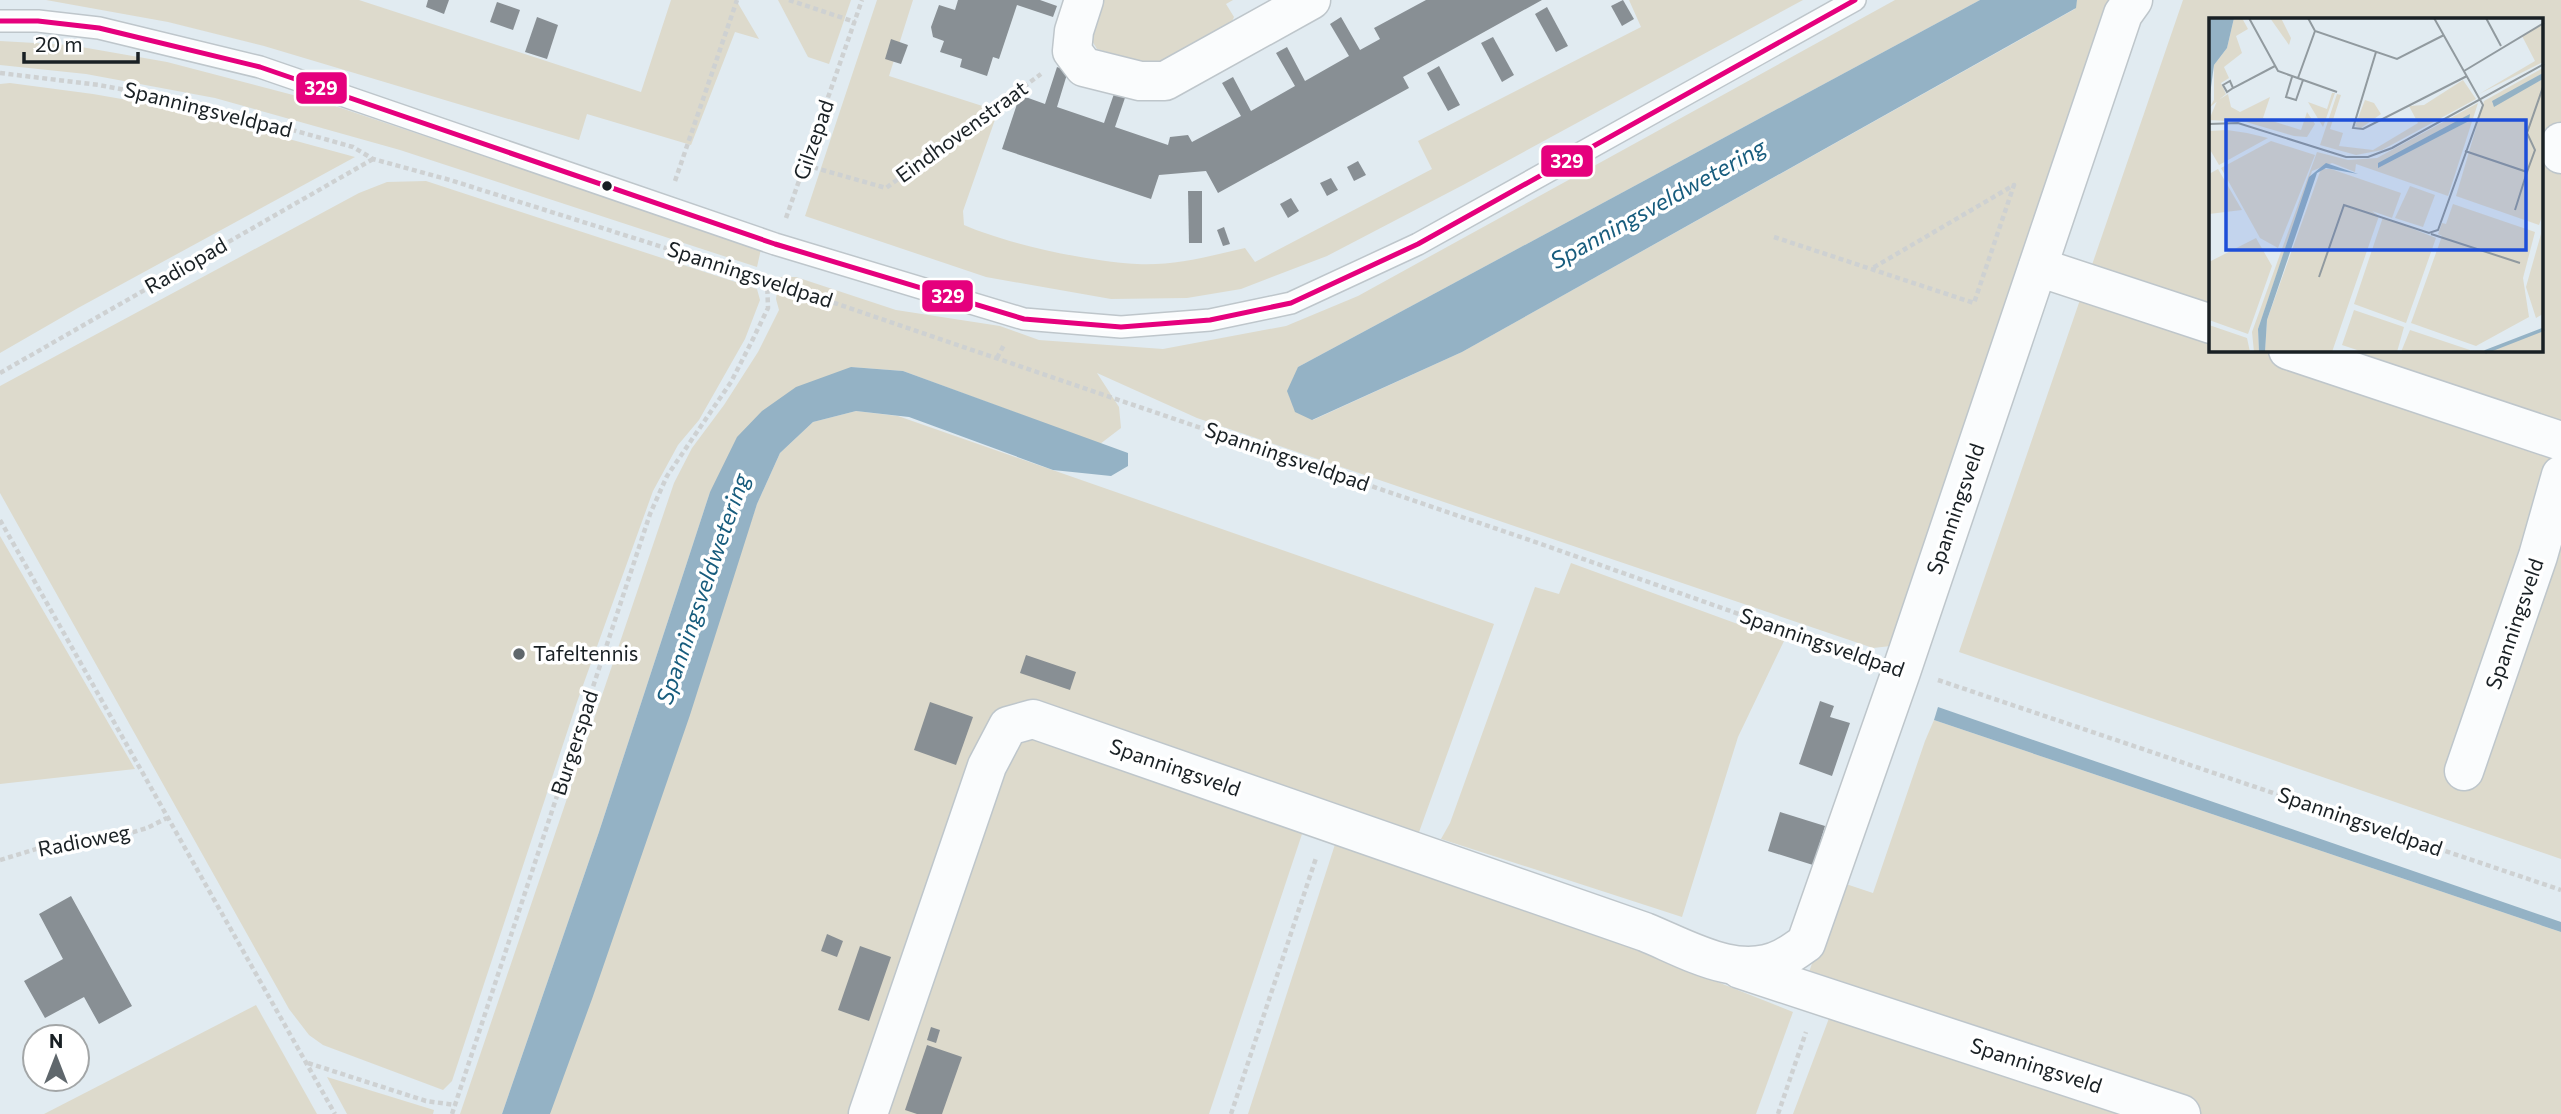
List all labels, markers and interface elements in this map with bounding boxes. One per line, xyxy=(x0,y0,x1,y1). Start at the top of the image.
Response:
inset map xyxy=(2209,18,2544,352)
scale bar xyxy=(24,21,138,65)
text: 20 m xyxy=(35,31,83,56)
line badge: 329 xyxy=(295,71,348,105)
street label: Eindhovenstraat xyxy=(890,75,1032,187)
street label: Spanningsveldpad xyxy=(122,76,295,142)
text: 329 xyxy=(304,76,338,99)
street label: Gilzepad xyxy=(787,96,838,183)
water label: Spanningsveldwetering xyxy=(1545,131,1772,274)
line badge: 329 xyxy=(1540,144,1594,178)
text: 329 xyxy=(1550,149,1584,172)
unlabelled marker xyxy=(600,179,614,193)
street label: Radiopad xyxy=(140,231,231,298)
street label: Spanningsveldpad xyxy=(665,235,836,312)
line badge: 329 xyxy=(921,279,974,313)
text: 329 xyxy=(931,284,965,307)
street label: Spanningsveldpad xyxy=(1202,416,1373,495)
street label: Spanningsveld xyxy=(1920,440,1989,577)
water label: Spanningsveldwetering xyxy=(649,468,755,708)
street label: Spanningsveld xyxy=(2479,555,2548,692)
street label: Spanningsveldpad xyxy=(1737,602,1908,681)
place label: Tafeltennis xyxy=(533,640,638,665)
marker: Tafeltennis xyxy=(511,646,527,662)
street label: Burgerspad xyxy=(545,687,602,798)
street label: Spanningsveld xyxy=(1107,732,1244,801)
street label: Spanningsveldpad xyxy=(2275,781,2446,860)
street label: Radioweg xyxy=(35,818,132,861)
north arrow xyxy=(21,1023,91,1093)
text: N xyxy=(49,1029,63,1052)
street label: Spanningsveld xyxy=(1968,1032,2105,1098)

